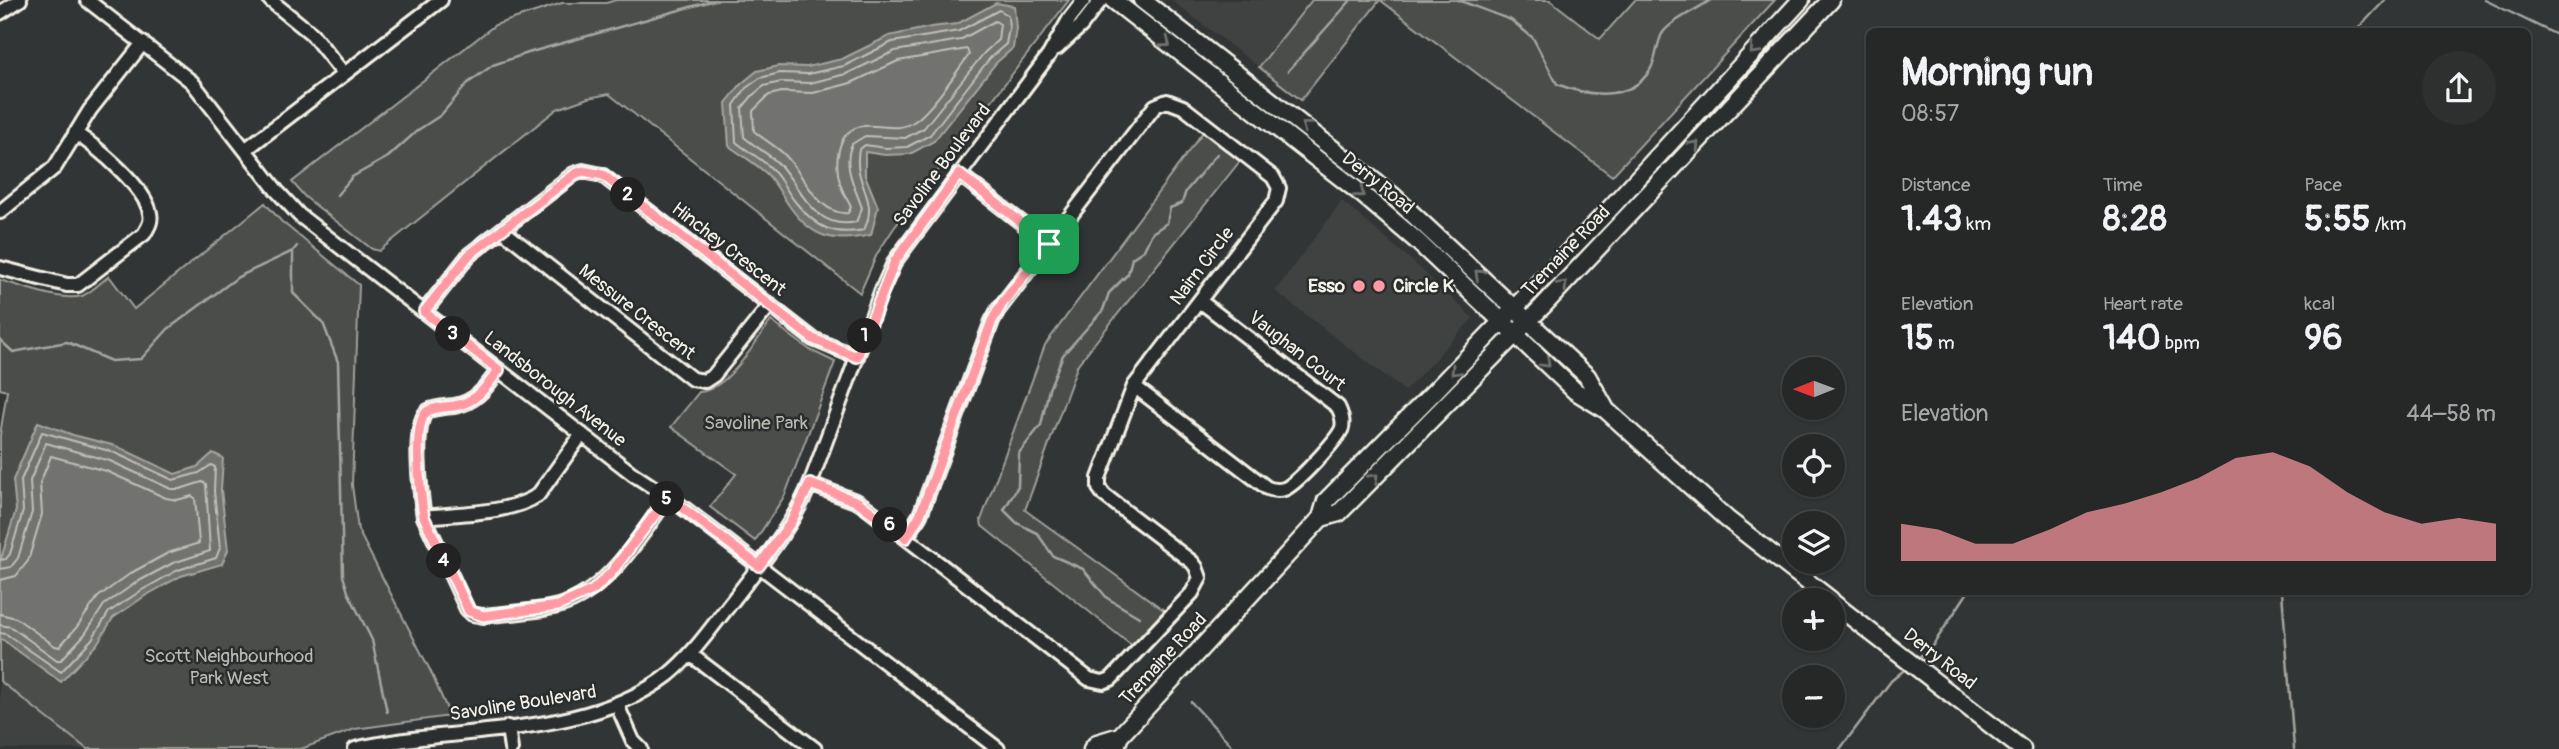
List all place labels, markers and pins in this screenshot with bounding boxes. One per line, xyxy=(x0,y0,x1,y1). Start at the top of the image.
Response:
pin: 2 xyxy=(610,178,646,212)
pin xyxy=(1019,214,1079,274)
place label: Esso xyxy=(1308,274,1346,298)
place label: Circle K xyxy=(1393,274,1455,298)
marker: Esso xyxy=(1351,278,1367,294)
marker: Circle K xyxy=(1371,278,1387,294)
pin: 3 xyxy=(435,316,470,352)
pin: 1 xyxy=(848,318,882,354)
pin: 5 xyxy=(650,482,684,516)
pin: 6 xyxy=(872,508,908,542)
pin: 4 xyxy=(426,544,462,578)

